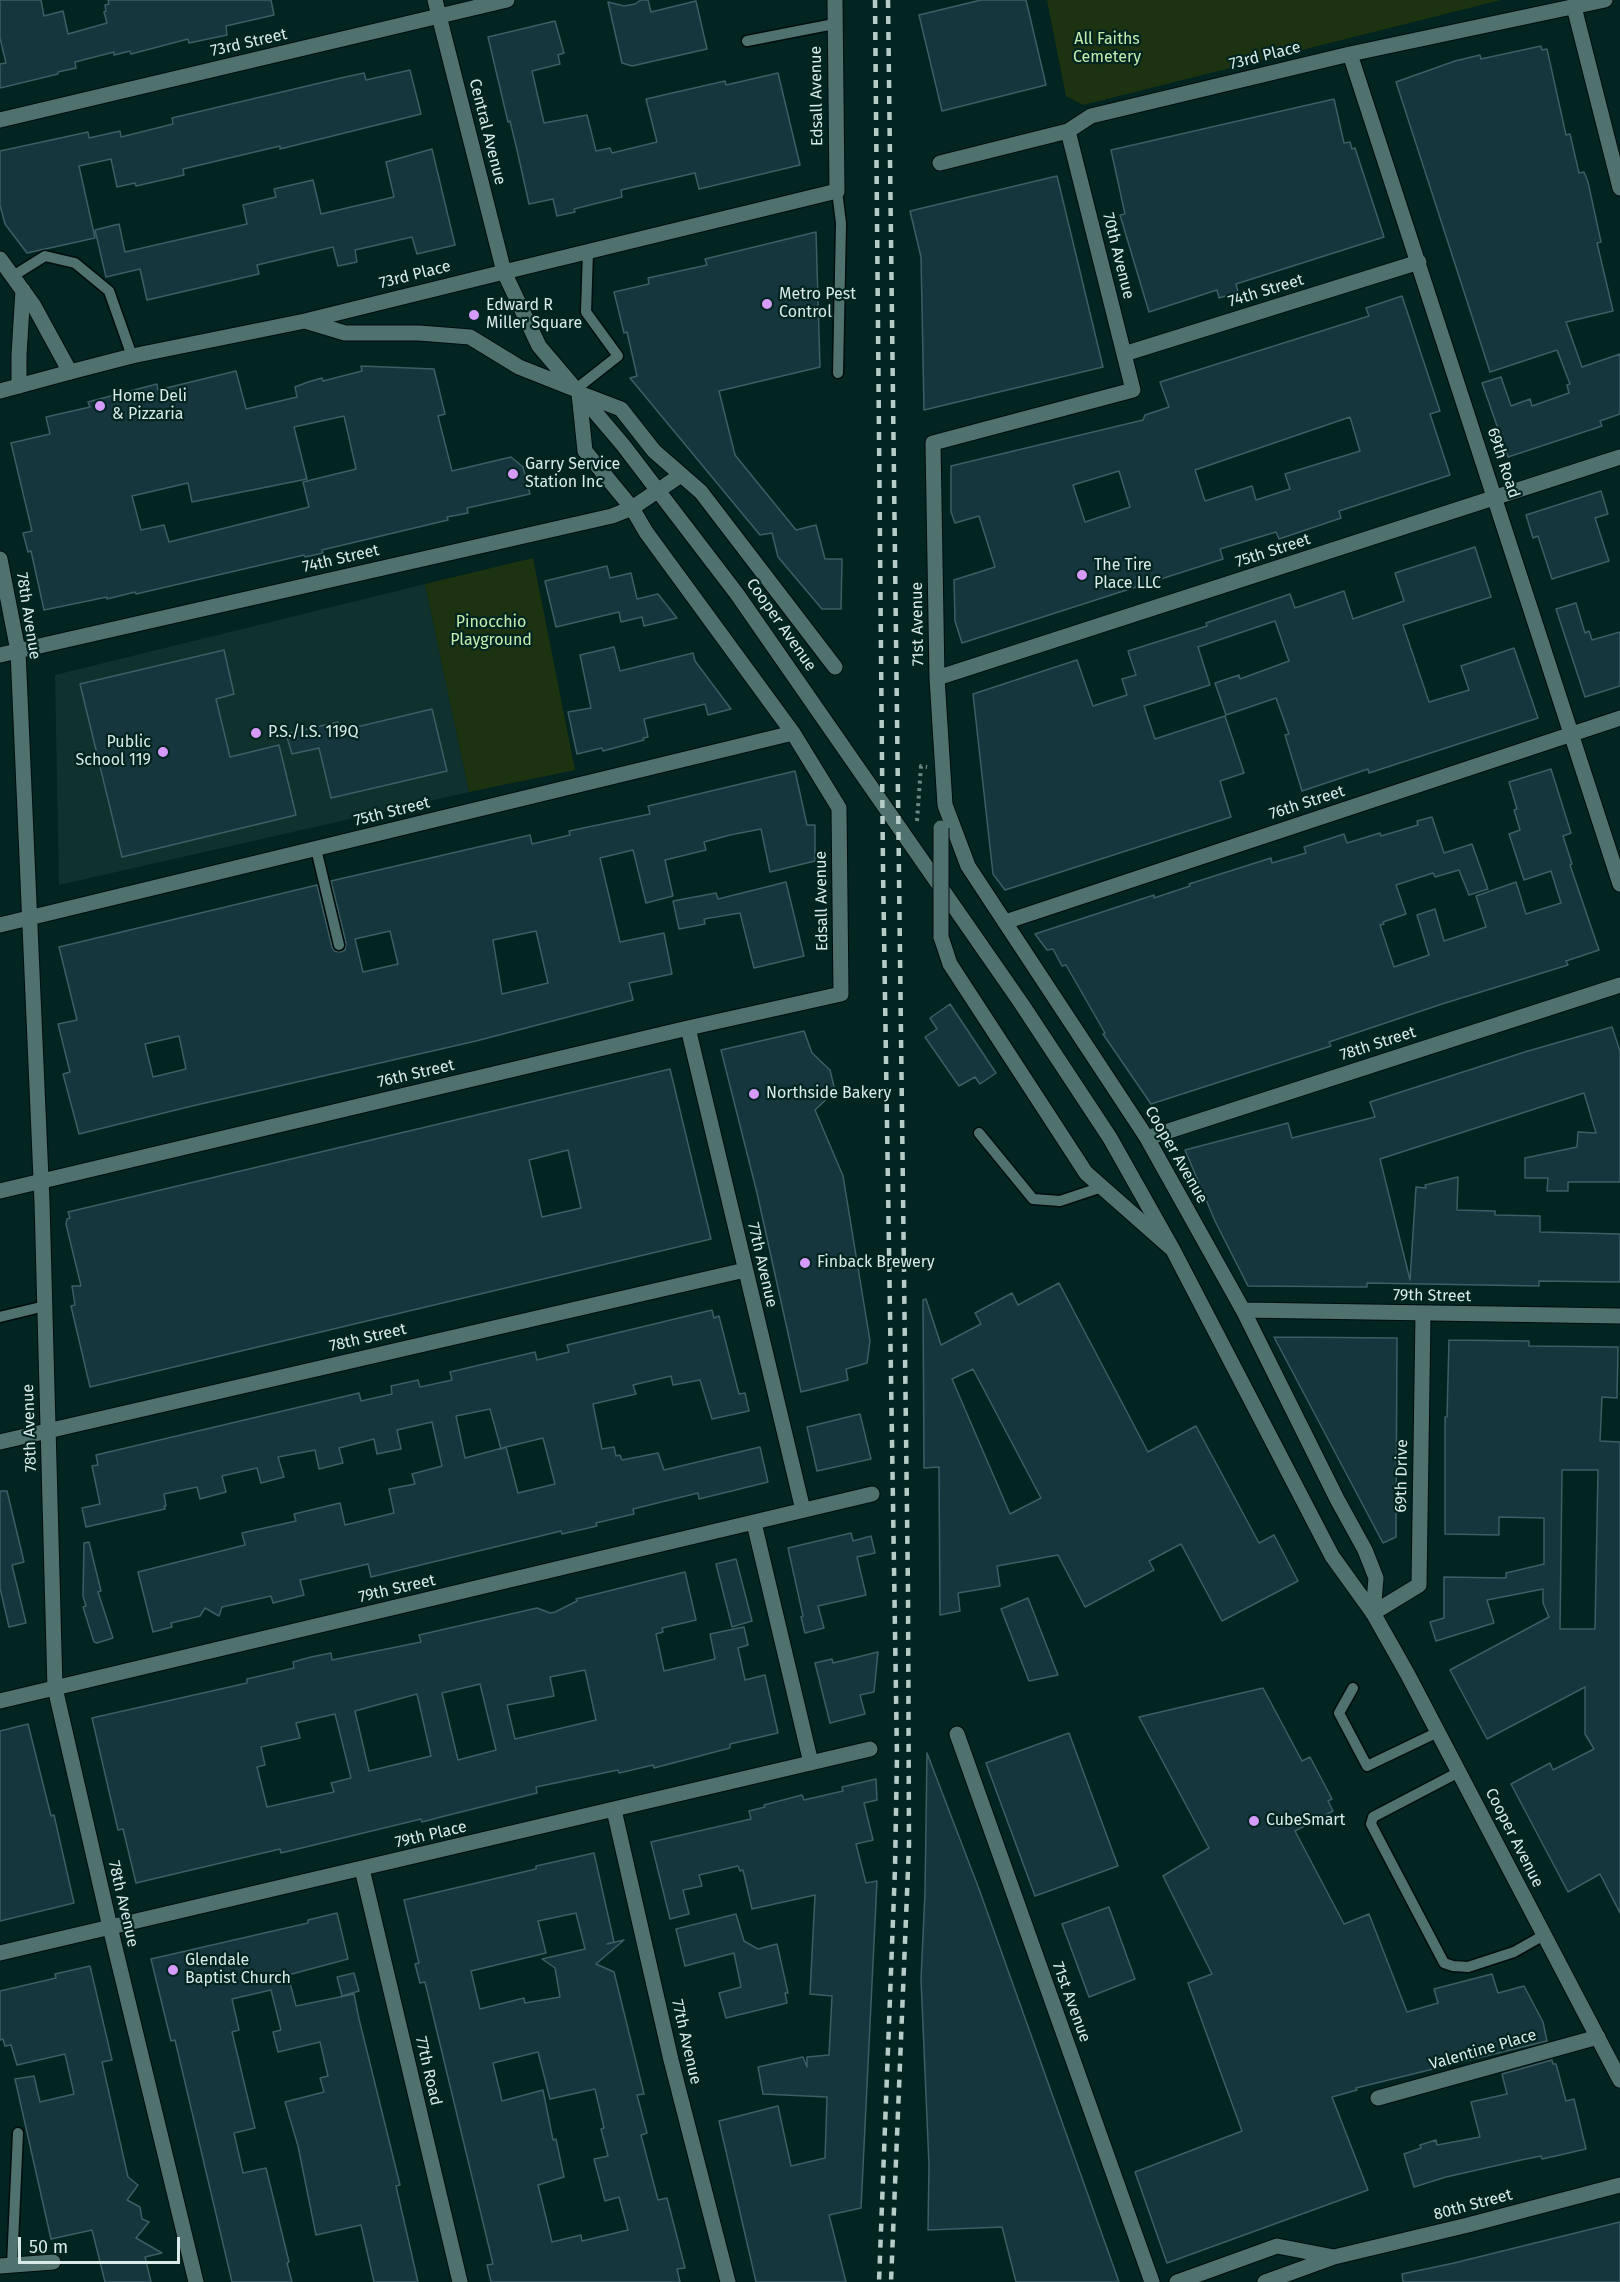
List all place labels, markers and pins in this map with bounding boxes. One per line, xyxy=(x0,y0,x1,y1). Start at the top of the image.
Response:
place label: Metro Pest Control xyxy=(779,285,856,323)
place label: Edward R Miller Square xyxy=(486,296,582,334)
marker: Metro Pest Control xyxy=(760,297,774,311)
marker: Edward R Miller Square xyxy=(467,308,481,322)
place label: Home Deli & Pizzaria xyxy=(112,387,187,425)
marker: Home Deli & Pizzaria xyxy=(93,399,107,413)
place label: Garry Service Station Inc xyxy=(525,455,620,493)
marker: Garry Service Station Inc xyxy=(506,467,520,481)
place label: The Tire Place LLC xyxy=(1094,556,1161,594)
marker: The Tire Place LLC xyxy=(1075,568,1089,582)
place label: P.S./I.S. 119Q xyxy=(268,723,359,743)
marker: P.S./I.S. 119Q xyxy=(249,726,263,740)
place label: Public School 119 xyxy=(76,733,151,771)
marker: Public School 119 xyxy=(156,745,170,759)
place label: Northside Bakery xyxy=(766,1084,891,1104)
marker: Northside Bakery xyxy=(747,1087,761,1101)
place label: Finback Brewery xyxy=(817,1253,935,1273)
marker: Finback Brewery xyxy=(798,1256,812,1270)
place label: CubeSmart xyxy=(1266,1811,1345,1831)
marker: CubeSmart xyxy=(1247,1814,1261,1828)
place label: Glendale Baptist Church xyxy=(185,1951,291,1989)
marker: Glendale Baptist Church xyxy=(166,1963,180,1977)

